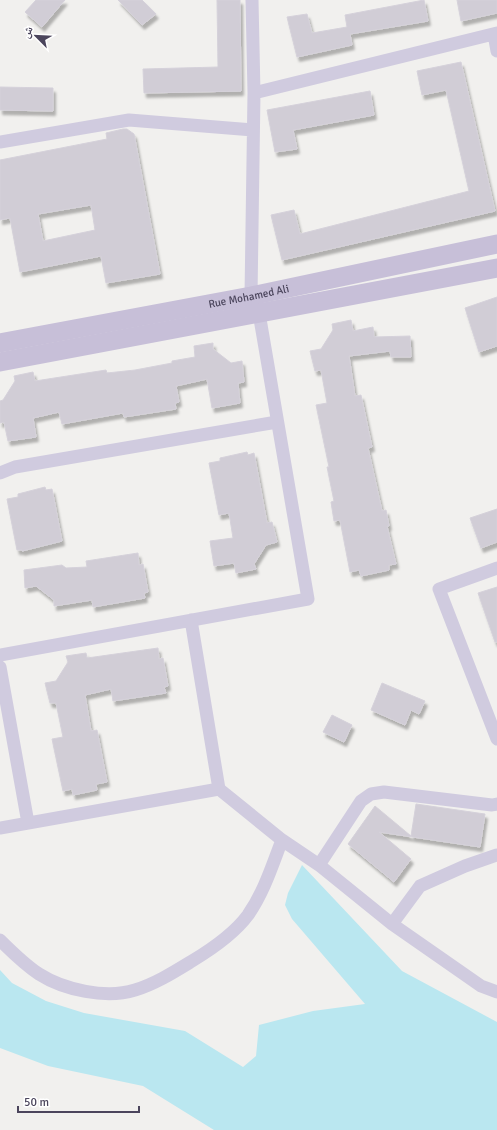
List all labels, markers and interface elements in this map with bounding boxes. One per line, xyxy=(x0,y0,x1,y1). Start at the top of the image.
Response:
north arrow xyxy=(16,16,56,56)
text: ش xyxy=(19,24,37,41)
street label: Rue Mohamed Ali xyxy=(207,282,290,310)
scale bar xyxy=(18,1088,139,1114)
text: 50 m xyxy=(24,1095,49,1110)

